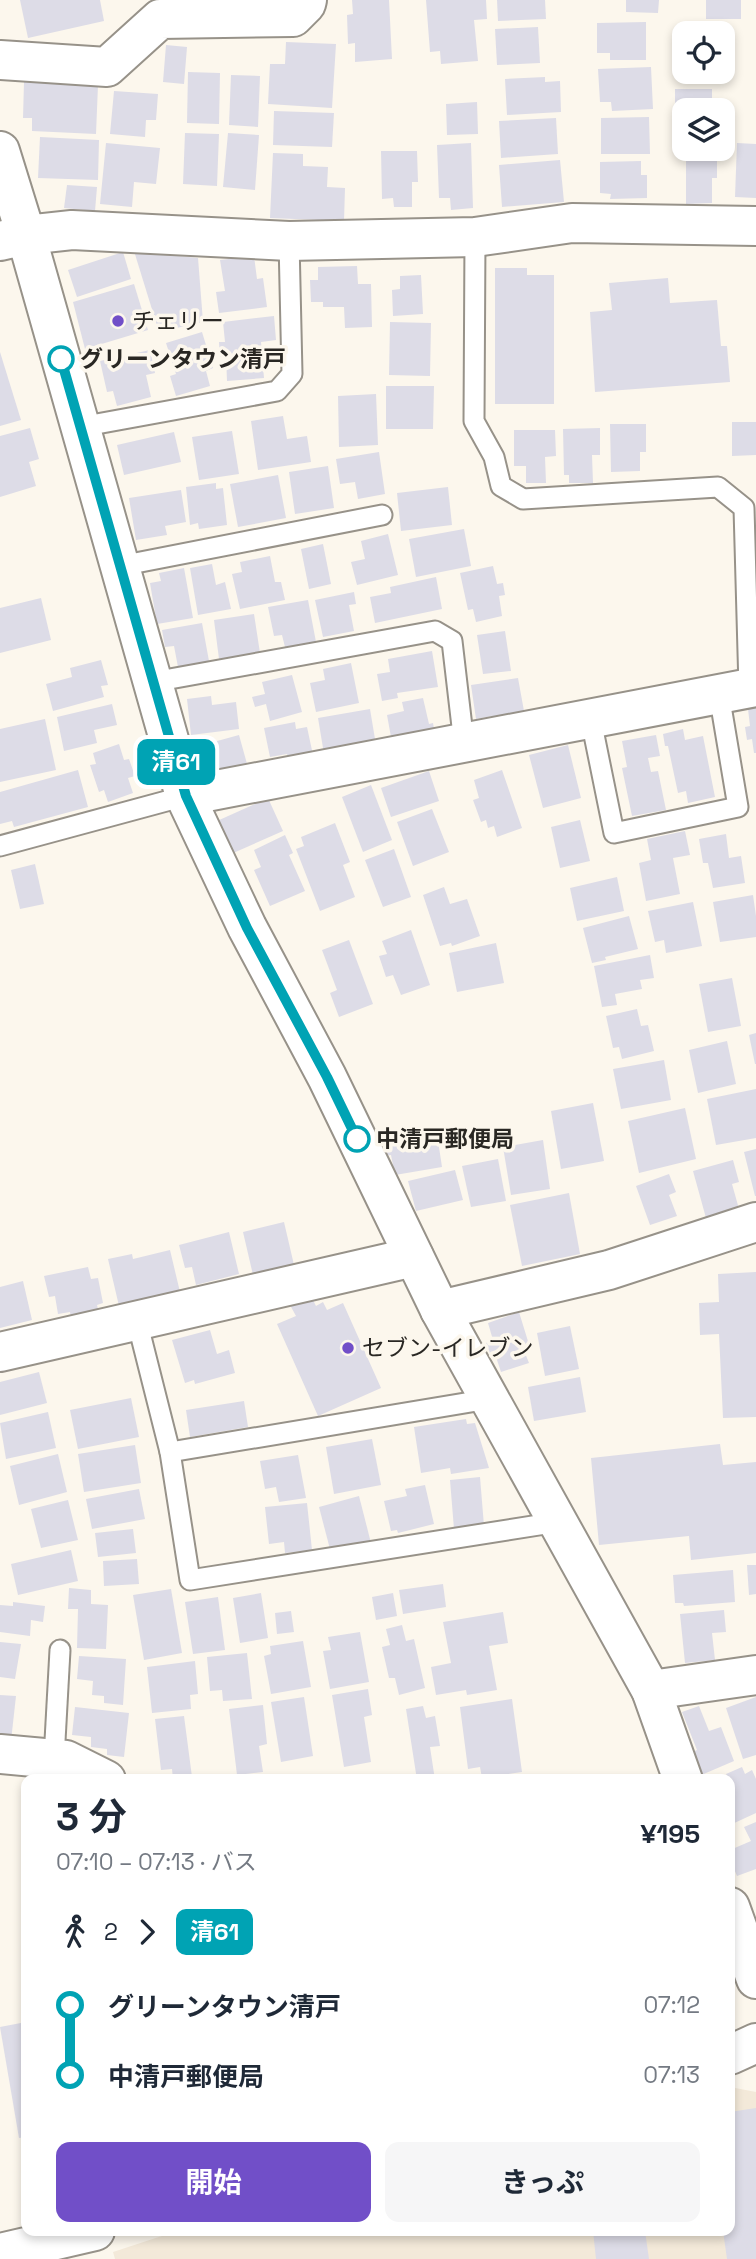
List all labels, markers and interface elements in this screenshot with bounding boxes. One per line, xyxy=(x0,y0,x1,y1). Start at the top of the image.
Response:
map controls xyxy=(672,21,735,161)
button: locate xyxy=(672,21,735,84)
button: layers xyxy=(672,98,735,161)
place label: チェリー xyxy=(132,306,224,336)
marker: チェリー xyxy=(110,313,126,329)
place label: グリーンタウン清戸 xyxy=(80,344,286,374)
marker: グリーンタウン清戸 xyxy=(48,346,74,372)
line badge: 清61 xyxy=(136,739,216,785)
text: 清61 xyxy=(151,746,201,777)
place label: 中清戸郵便局 xyxy=(376,1124,514,1154)
marker: 中清戸郵便局 xyxy=(344,1126,370,1152)
place label: セブン-イレブン xyxy=(362,1333,533,1363)
marker: セブン-イレブン xyxy=(340,1340,356,1356)
text: 3 分 xyxy=(56,1793,127,1841)
text: ¥195 xyxy=(640,1817,700,1851)
text: 07:10 – 07:13 · バス xyxy=(56,1847,257,1877)
icon: walk xyxy=(56,1913,94,1951)
icon: forward xyxy=(128,1913,166,1951)
text: 清61 xyxy=(190,1916,239,1947)
text: 2 xyxy=(104,1917,118,1947)
text: グリーンタウン清戸 xyxy=(108,1990,341,2024)
text: 07:12 xyxy=(643,1990,700,2020)
text: 中清戸郵便局 xyxy=(108,2060,264,2094)
text: 07:13 xyxy=(643,2060,700,2090)
button: 開始 xyxy=(56,2142,371,2222)
button: きっぷ xyxy=(385,2142,700,2222)

